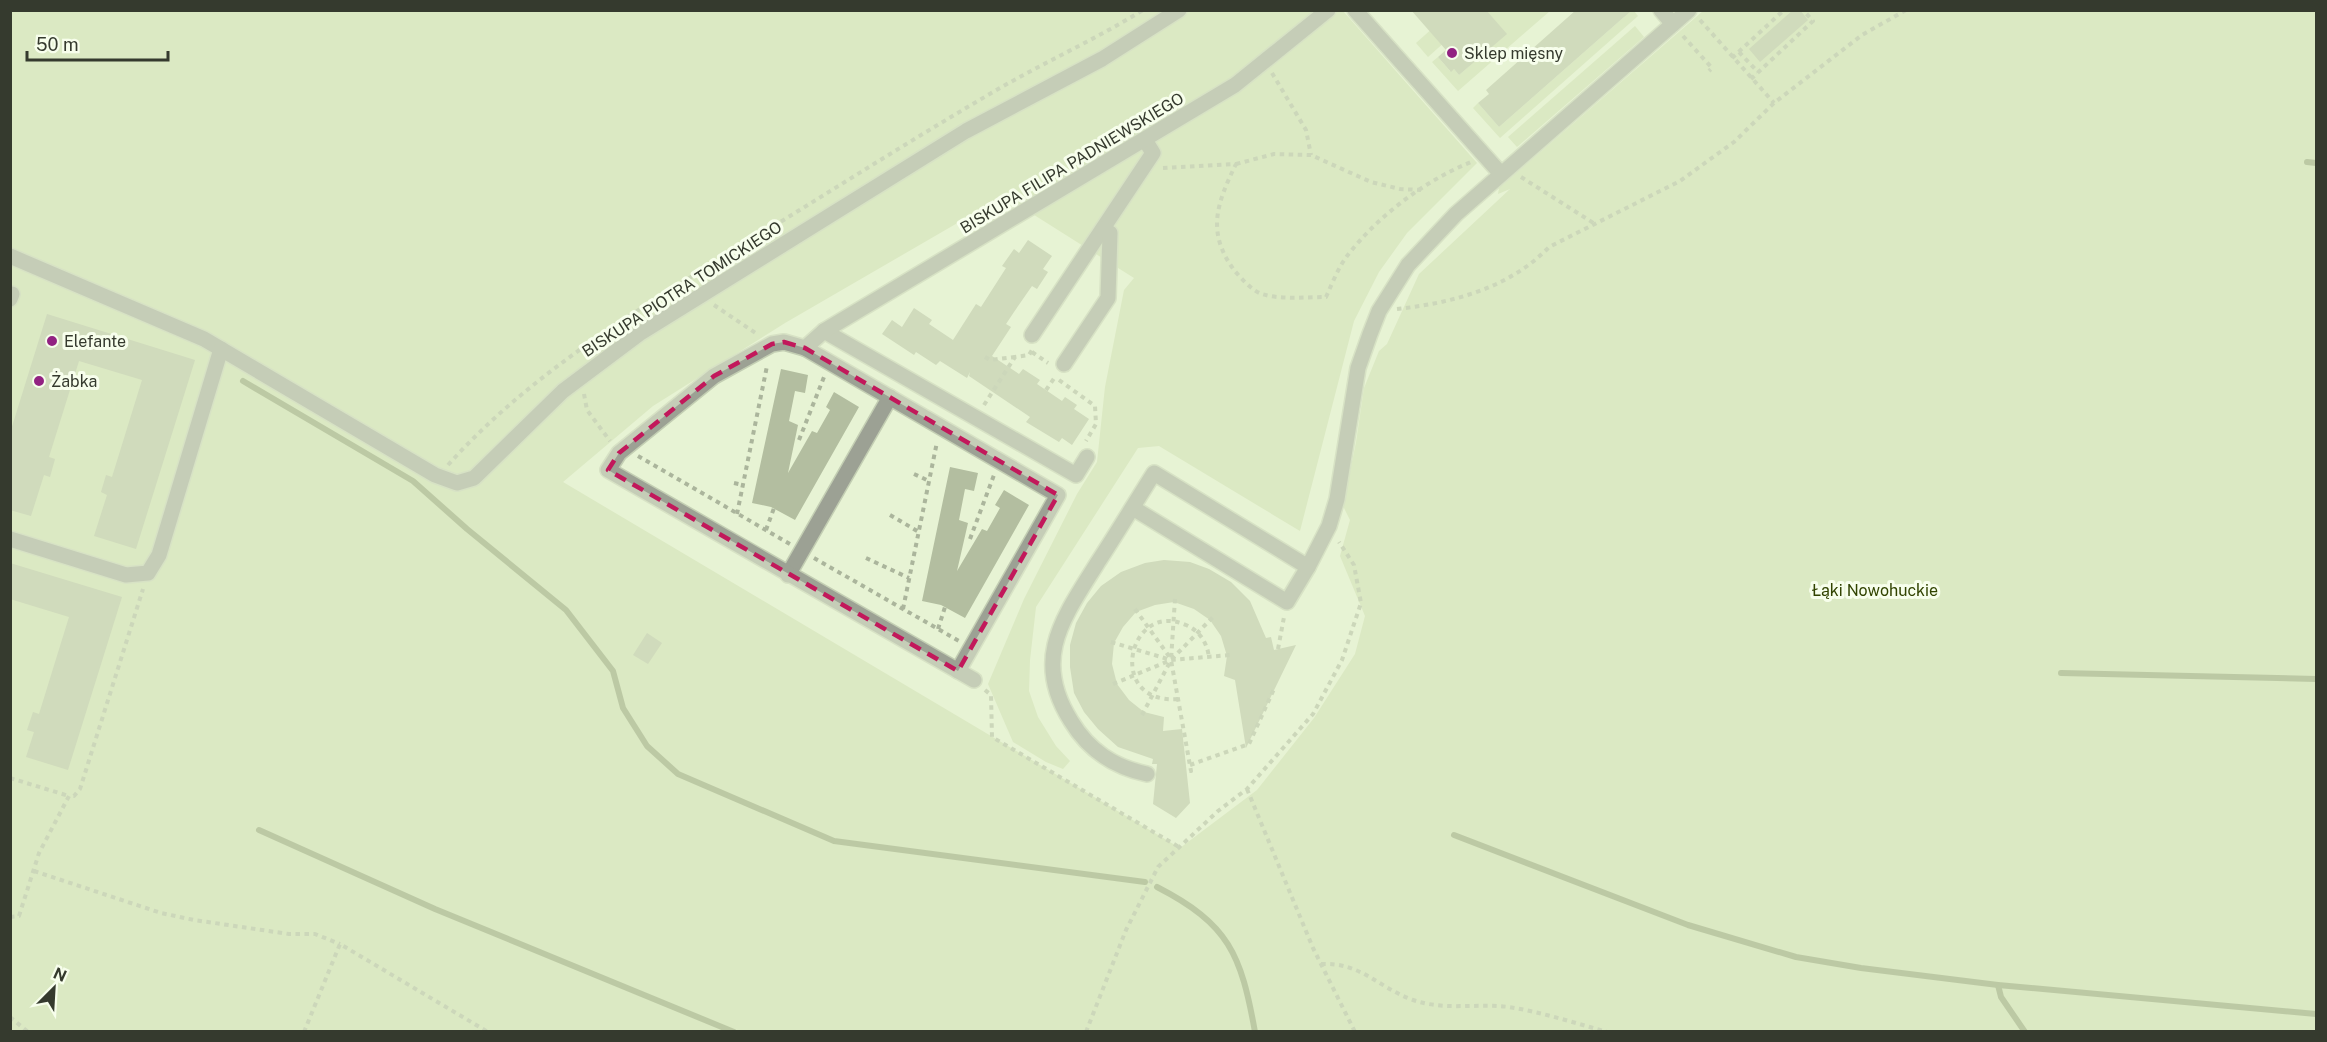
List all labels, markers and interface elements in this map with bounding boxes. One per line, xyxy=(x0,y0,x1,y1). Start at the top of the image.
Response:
scale bar xyxy=(27,24,168,62)
text: 50 m xyxy=(36,34,79,55)
place label: Sklep mięsny xyxy=(1464,44,1563,63)
marker: Sklep mięsny xyxy=(1445,46,1459,60)
street label: BISKUPA FILIPA PADNIEWSKIEGO xyxy=(957,89,1187,237)
street label: BISKUPA PIOTRA TOMICKIEGO xyxy=(579,217,785,361)
place label: Elefante xyxy=(64,332,126,351)
marker: Elefante xyxy=(45,334,59,348)
place label: Żabka xyxy=(51,371,97,391)
marker: Żabka xyxy=(32,374,46,388)
park label: Łąki Nowohuckie xyxy=(1812,581,1938,600)
north arrow xyxy=(24,958,84,1018)
text: N xyxy=(50,964,69,986)

